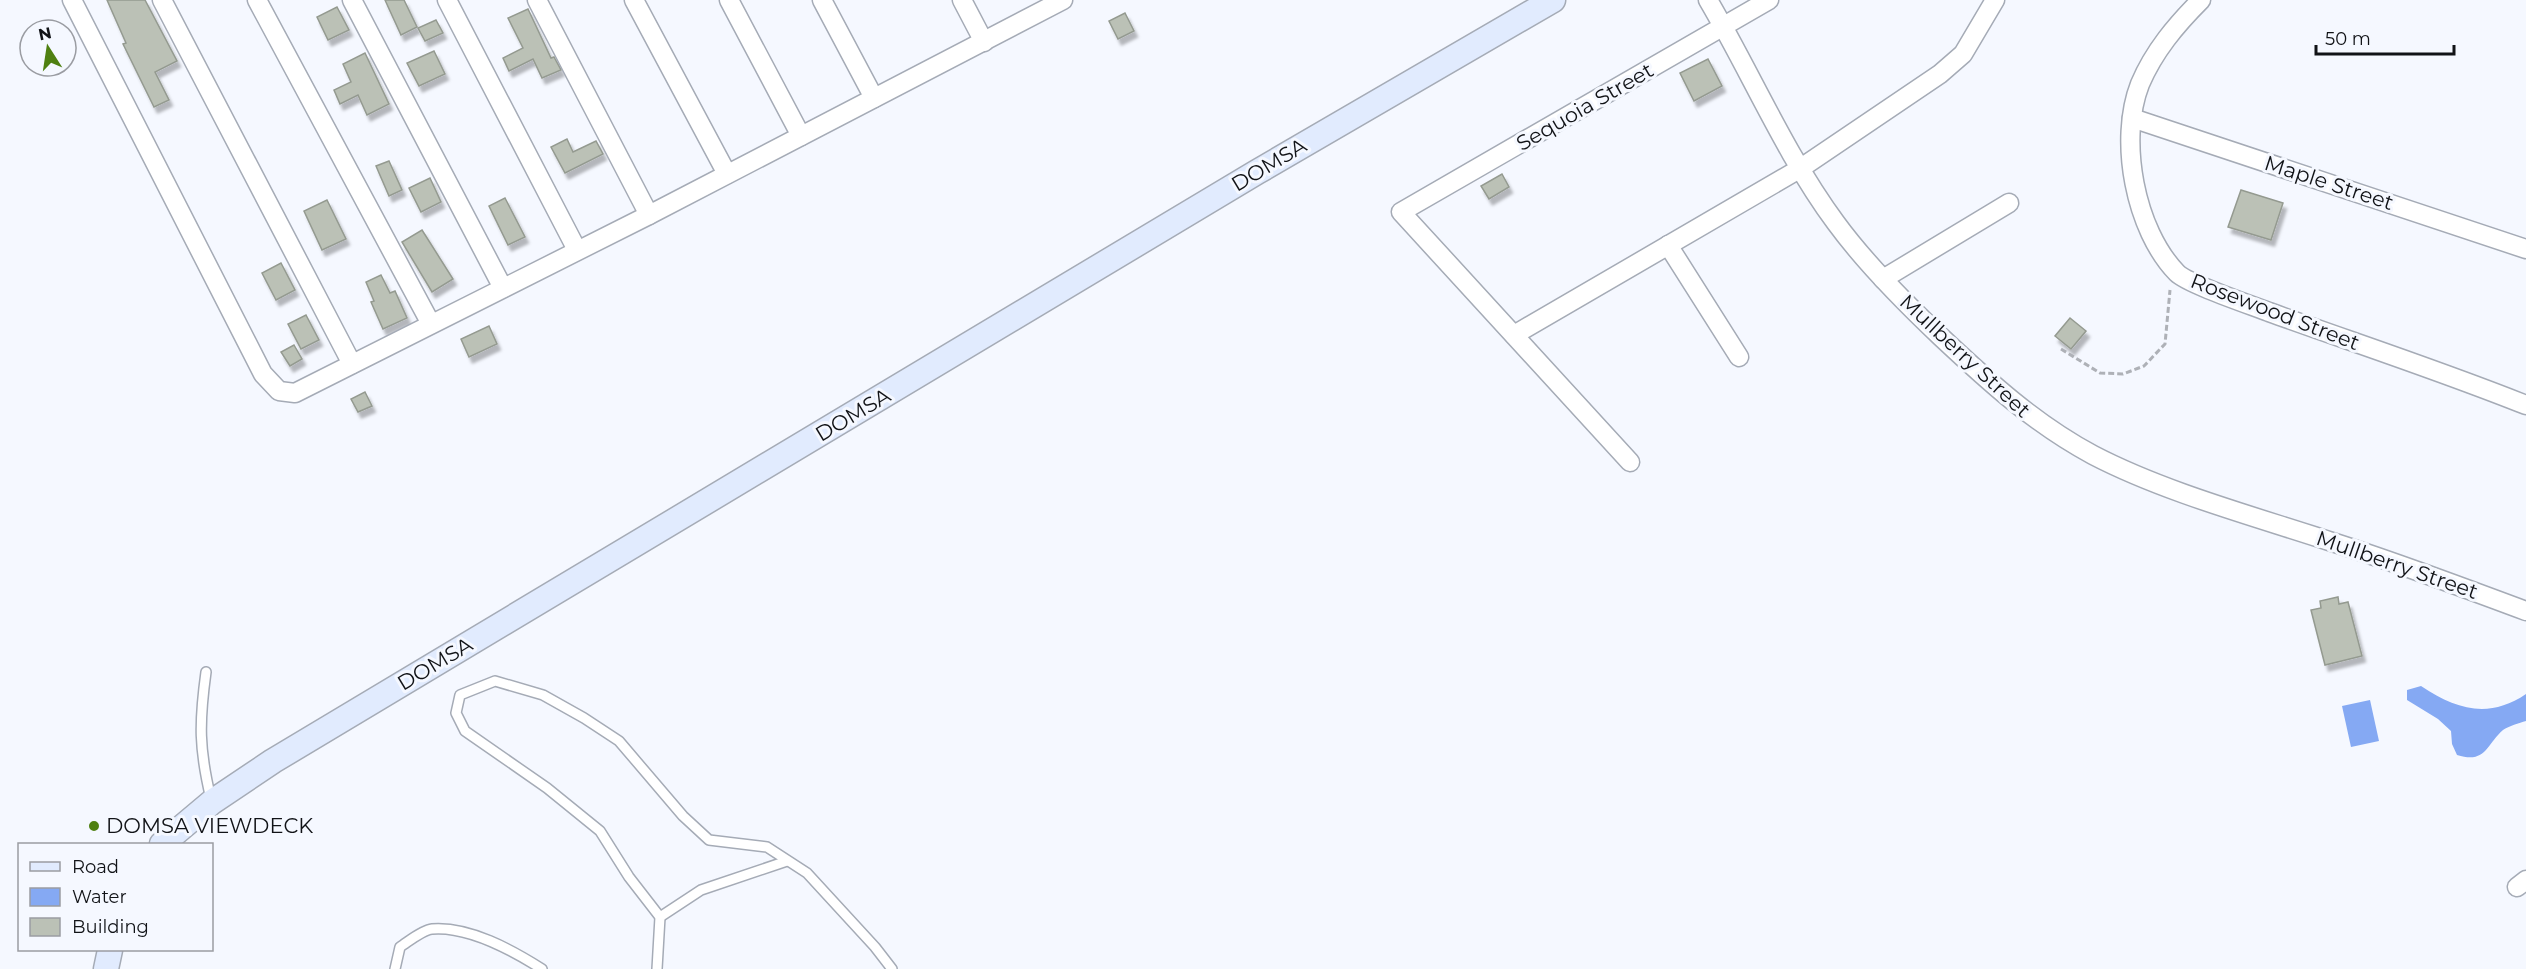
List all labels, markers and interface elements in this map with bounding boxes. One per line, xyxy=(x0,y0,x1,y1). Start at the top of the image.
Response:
north arrow xyxy=(18,18,78,78)
scale bar xyxy=(2316,18,2454,56)
text: N xyxy=(37,23,53,44)
text: 50 m xyxy=(2325,28,2371,50)
street label: Sequoia Street xyxy=(1512,57,1658,156)
street label: DOMSA xyxy=(1227,132,1312,197)
street label: Maple Street xyxy=(2262,150,2397,215)
street label: Rosewood Street xyxy=(2187,268,2363,355)
street label: Mullberry Street xyxy=(1895,289,2036,423)
street label: DOMSA xyxy=(811,382,896,447)
street label: Mullberry Street xyxy=(2313,525,2481,604)
street label: DOMSA xyxy=(393,631,478,696)
place label: DOMSA VIEWDECK xyxy=(106,813,313,838)
marker: DOMSA VIEWDECK xyxy=(87,819,101,833)
legend xyxy=(18,843,213,951)
text: Road xyxy=(72,856,119,878)
text: Water xyxy=(72,886,127,908)
text: Building xyxy=(72,916,149,938)

